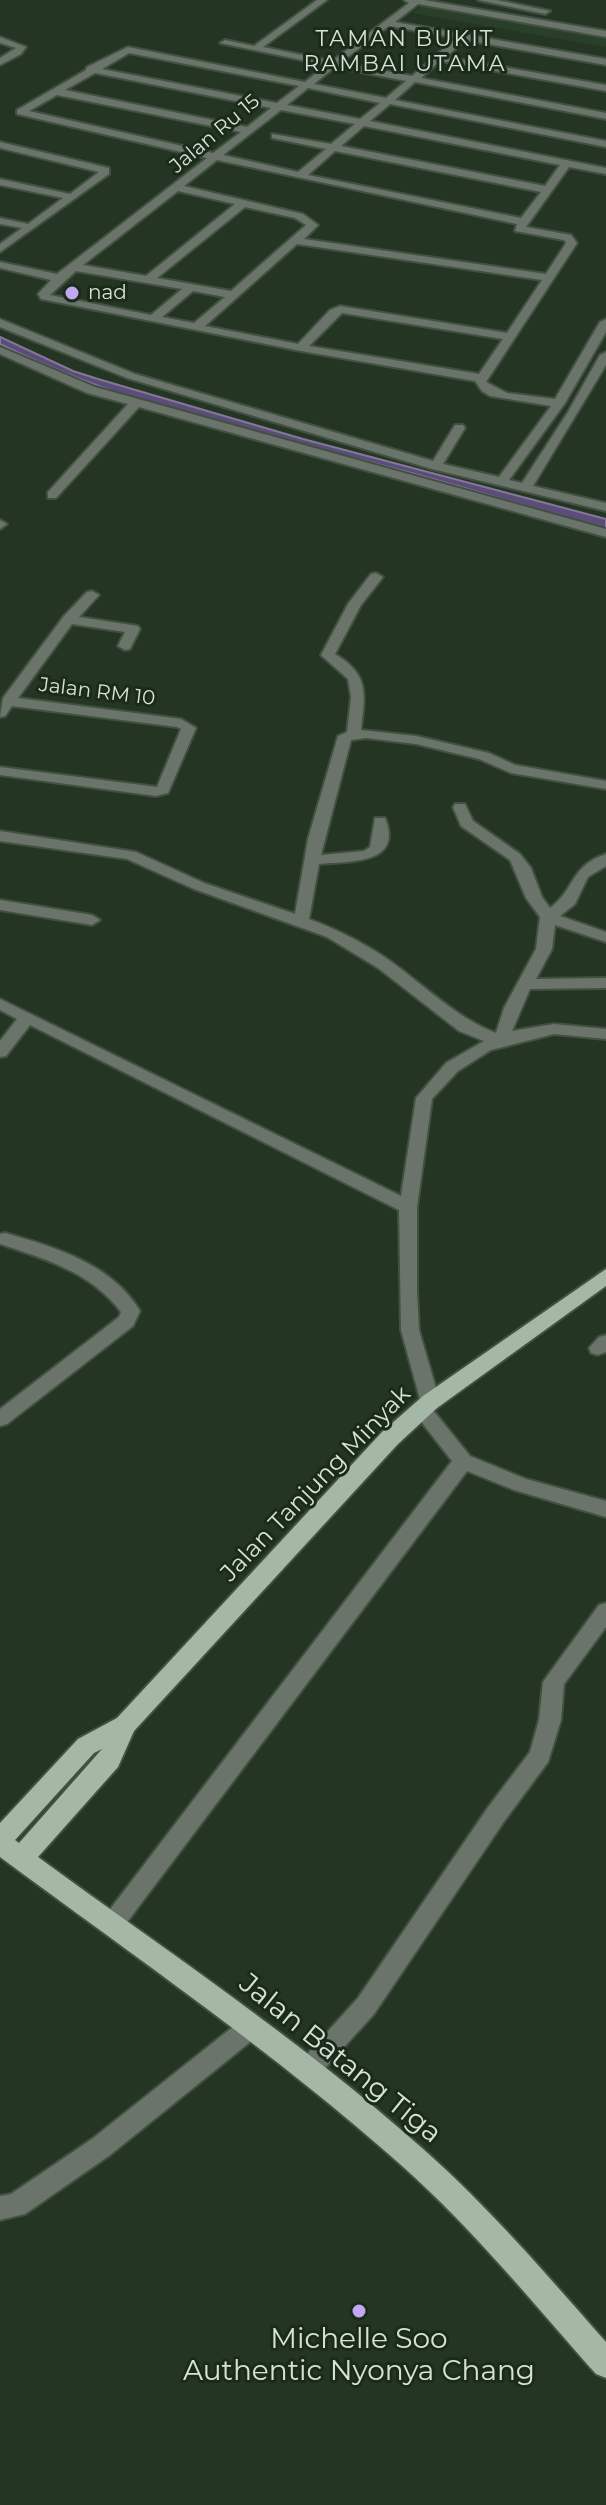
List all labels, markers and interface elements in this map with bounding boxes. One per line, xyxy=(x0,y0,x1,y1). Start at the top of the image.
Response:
district label: TAMAN BUKIT RAMBAI UTAMA xyxy=(304,27,506,78)
street label: Jalan Ru 15 xyxy=(165,90,265,178)
place label: nad xyxy=(88,281,127,305)
marker: nad xyxy=(63,284,81,302)
street label: Jalan RM 10 xyxy=(37,673,157,711)
street label: Jalan Tanjung Minyak xyxy=(215,1380,417,1588)
street label: Jalan Batang Tiga xyxy=(232,1967,448,2151)
marker: Michelle Soo Authentic Nyonya Chang xyxy=(350,2302,368,2320)
place label: Michelle Soo Authentic Nyonya Chang xyxy=(183,2323,535,2389)

